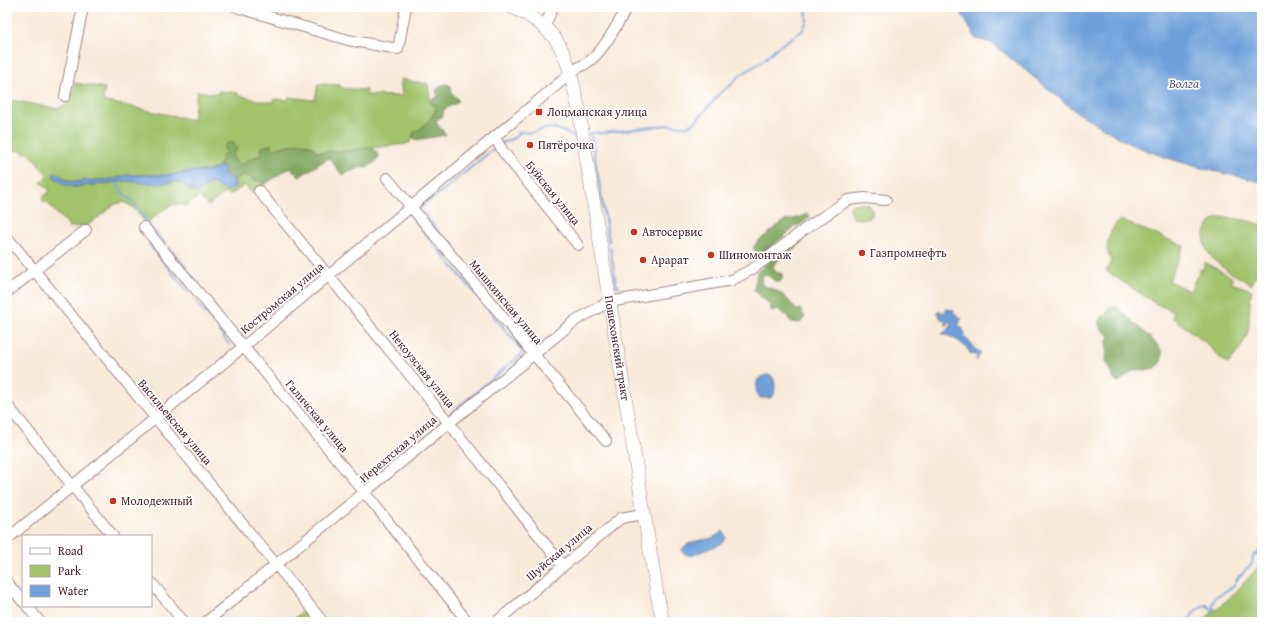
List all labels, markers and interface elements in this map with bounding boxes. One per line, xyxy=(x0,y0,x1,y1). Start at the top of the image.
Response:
water label: Волга xyxy=(1168,74,1199,93)
place label: Лоцманская улица xyxy=(547,103,648,120)
marker: Лоцманская улица xyxy=(534,107,544,117)
place label: Пятёрочка xyxy=(538,136,595,153)
marker: Пятёрочка xyxy=(525,140,535,150)
street label: Буйская улица xyxy=(522,157,585,229)
place label: Автосервис xyxy=(642,223,703,240)
marker: Автосервис xyxy=(629,227,639,237)
place label: Газпромнефть xyxy=(870,244,947,261)
place label: Шиномонтаж xyxy=(719,246,791,263)
marker: Газпромнефть xyxy=(857,248,867,258)
marker: Шиномонтаж xyxy=(706,250,716,260)
place label: Арарат xyxy=(651,251,689,268)
marker: Арарат xyxy=(638,255,648,265)
street label: Мышкинская улица xyxy=(466,256,547,348)
street label: Костромская улица xyxy=(236,257,327,338)
street label: Пошехонский тракт xyxy=(601,294,635,402)
street label: Некоузская улица xyxy=(386,326,459,411)
street label: Васильевская улица xyxy=(134,375,217,468)
street label: Галичская улица xyxy=(282,376,353,456)
street label: Нерехтская улица xyxy=(355,411,440,486)
place label: Молодежный xyxy=(121,492,193,509)
marker: Молодежный xyxy=(108,496,118,506)
street label: Шуйская улица xyxy=(522,519,596,584)
legend xyxy=(22,535,152,607)
text: Road xyxy=(58,542,84,559)
text: Park xyxy=(58,562,82,579)
text: Water xyxy=(58,582,88,599)

